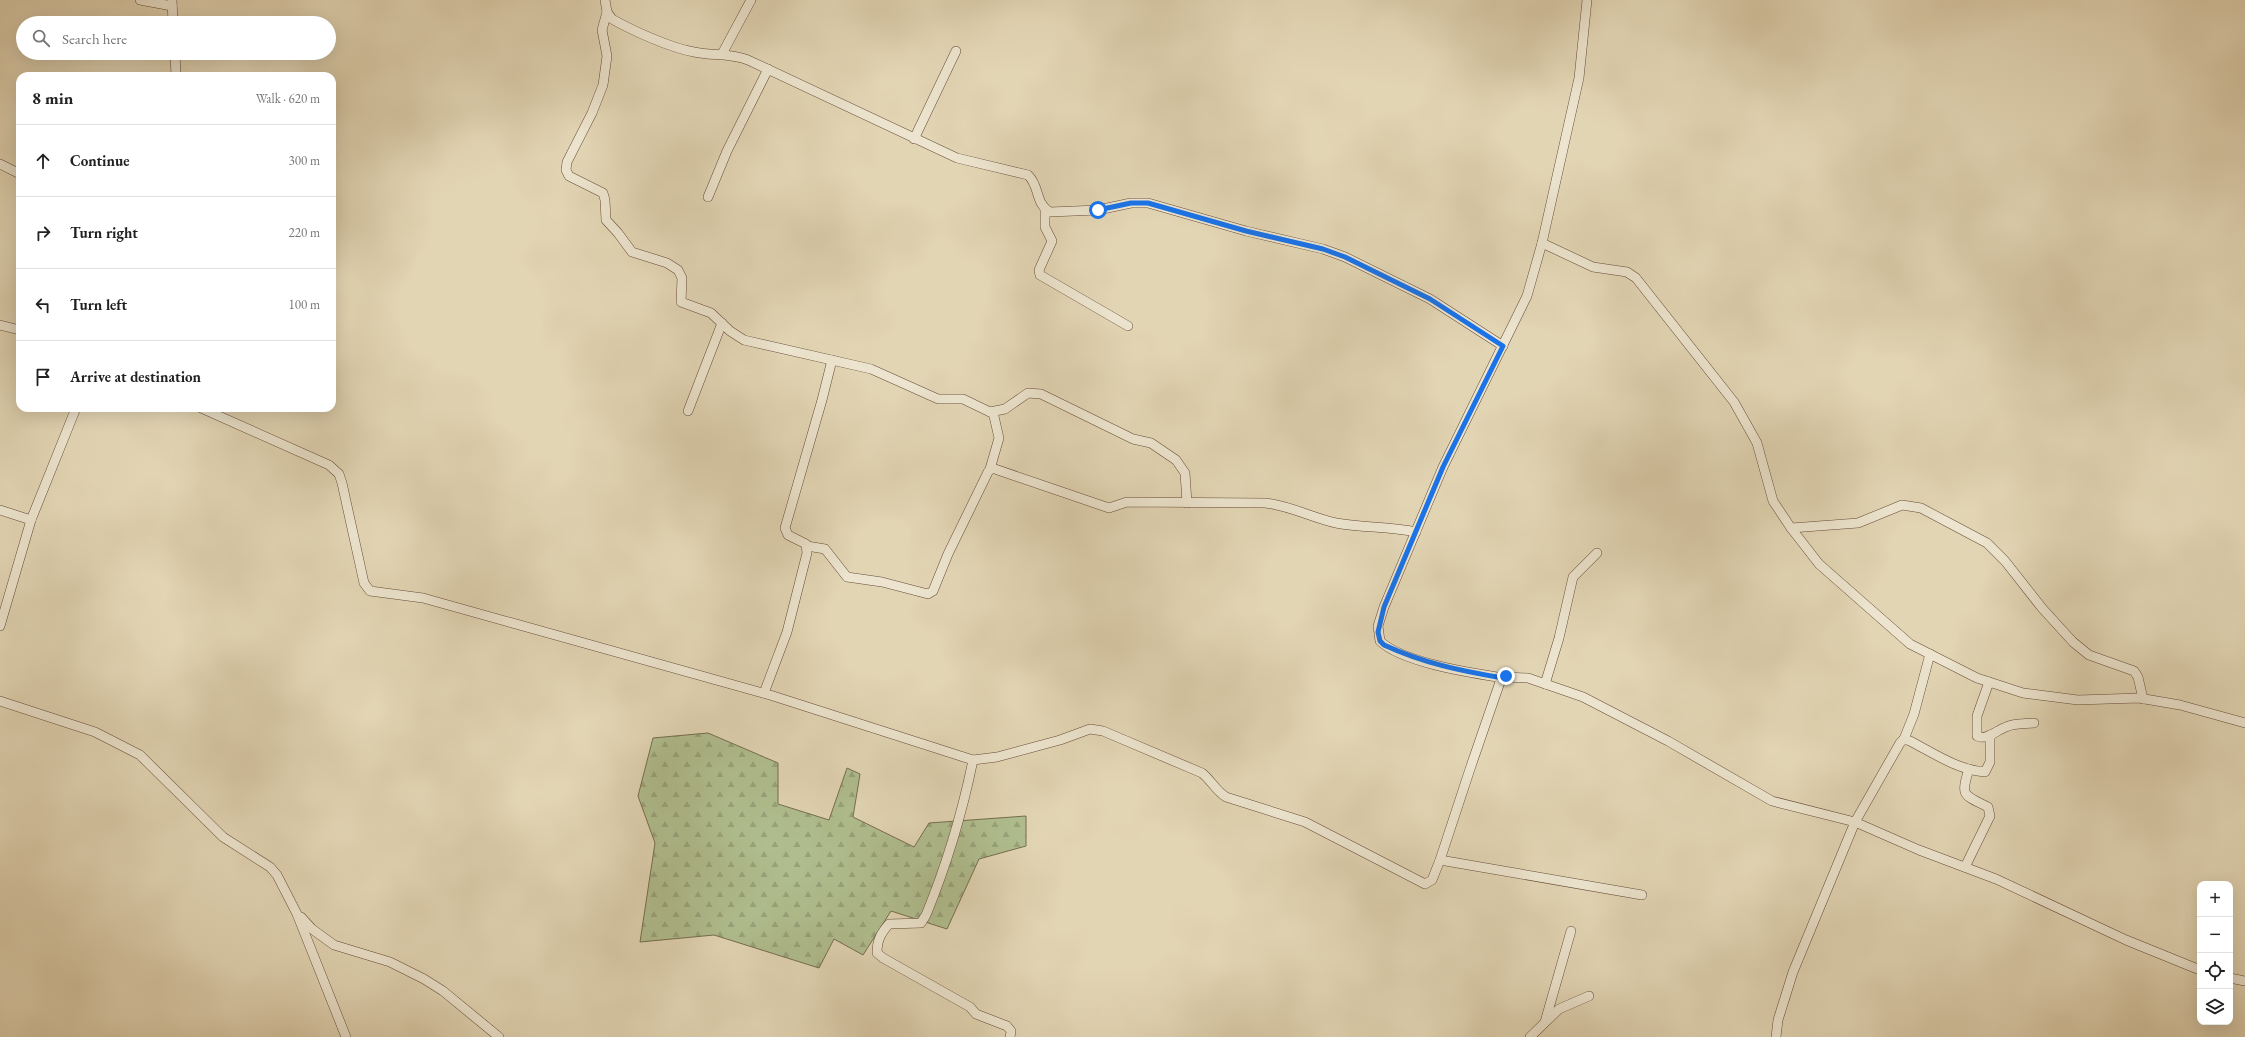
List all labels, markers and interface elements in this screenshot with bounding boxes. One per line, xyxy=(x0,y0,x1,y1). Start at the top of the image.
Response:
search box xyxy=(16,16,336,60)
icon: search xyxy=(30,27,52,49)
text: Search here xyxy=(62,29,127,48)
text: 8 min xyxy=(32,87,73,109)
text: Walk · 620 m xyxy=(256,90,320,107)
icon: ahead xyxy=(32,150,54,172)
text: Continue xyxy=(70,151,130,170)
text: 300 m xyxy=(289,152,320,169)
route start xyxy=(1089,201,1107,219)
icon: right xyxy=(32,222,54,244)
text: Turn right xyxy=(70,223,138,242)
text: 220 m xyxy=(289,224,320,241)
icon: left xyxy=(32,294,54,316)
text: Turn left xyxy=(70,295,127,314)
text: 100 m xyxy=(289,296,320,313)
icon: arrive xyxy=(32,366,54,388)
text: Arrive at destination xyxy=(70,367,201,386)
route end xyxy=(1497,667,1515,685)
map controls xyxy=(2197,881,2233,1025)
button: + xyxy=(2197,881,2233,917)
button: − xyxy=(2197,917,2233,953)
button: locate xyxy=(2197,953,2233,989)
button: layers xyxy=(2197,989,2233,1025)

